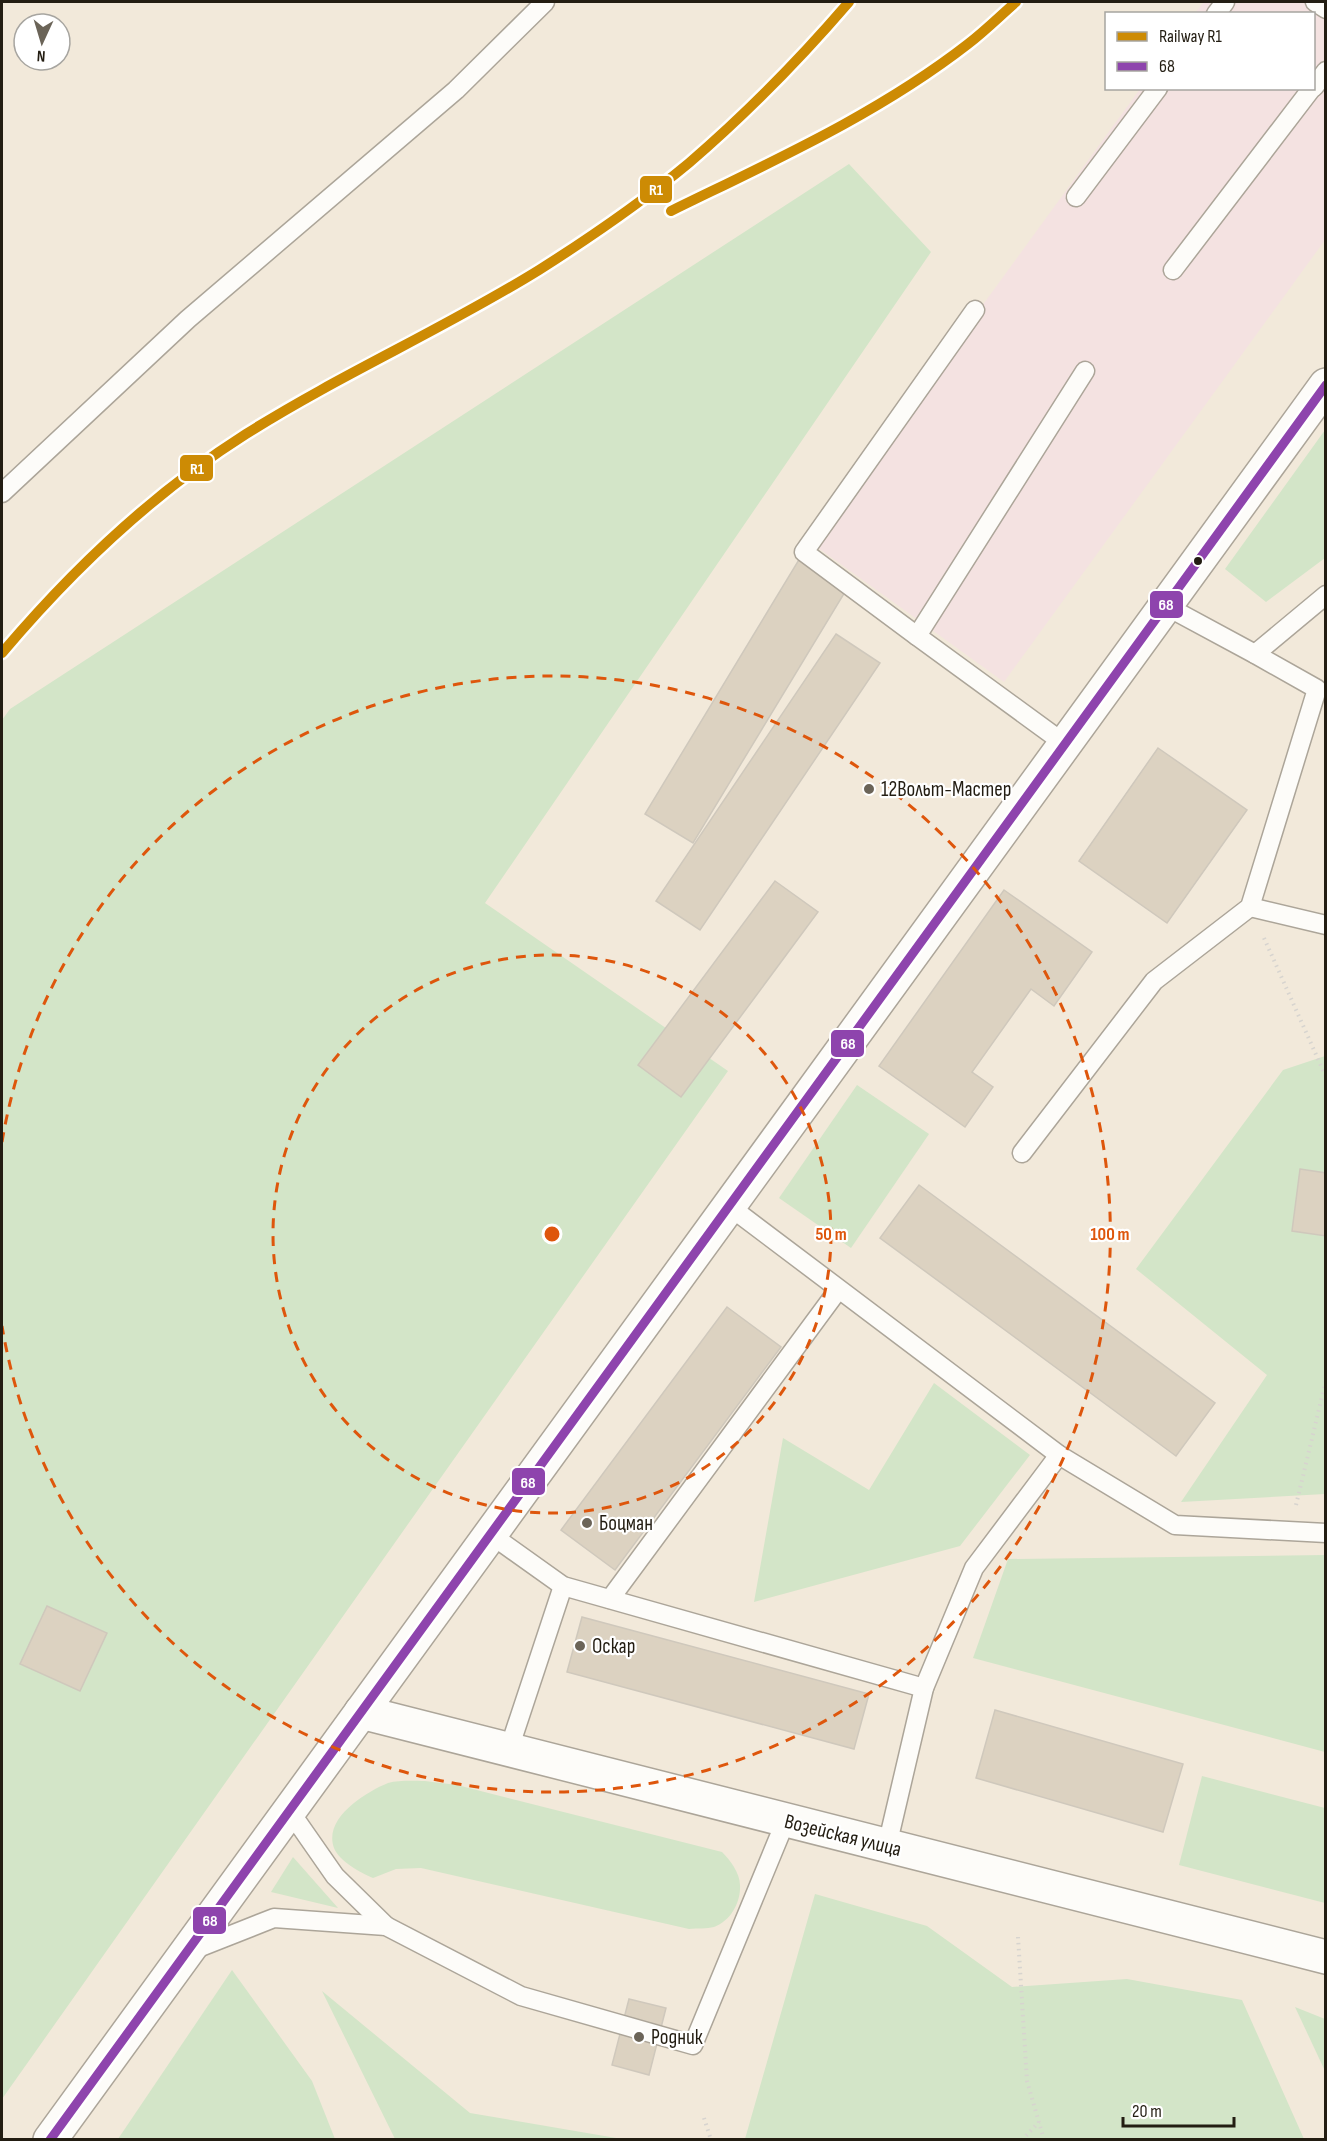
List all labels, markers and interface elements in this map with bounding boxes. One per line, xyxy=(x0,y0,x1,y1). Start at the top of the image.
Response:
north arrow xyxy=(12,12,72,72)
legend xyxy=(1105,12,1315,90)
text: Railway R1 xyxy=(1159,26,1223,47)
text: N xyxy=(36,46,46,65)
text: 68 xyxy=(1159,56,1175,77)
line badge: R1 xyxy=(639,175,673,204)
text: R1 xyxy=(649,181,664,200)
line badge: R1 xyxy=(179,454,214,482)
text: R1 xyxy=(190,460,205,479)
unlabelled marker xyxy=(1192,555,1204,567)
line badge: 68 xyxy=(1149,590,1184,619)
text: 68 xyxy=(1158,596,1174,615)
place label: 12Вольт-Мастер xyxy=(881,777,1011,802)
marker: 12Вольт-Мастер xyxy=(862,782,876,796)
line badge: 68 xyxy=(830,1029,865,1058)
text: 68 xyxy=(840,1035,856,1054)
centre of rings xyxy=(542,1224,562,1244)
text: 50 m xyxy=(815,1224,847,1245)
text: 100 m xyxy=(1091,1224,1130,1245)
line badge: 68 xyxy=(511,1467,546,1496)
text: 68 xyxy=(520,1474,536,1493)
place label: Боцман xyxy=(599,1511,653,1536)
marker: Боцман xyxy=(580,1516,594,1530)
place label: Оскар xyxy=(592,1634,635,1659)
marker: Оскар xyxy=(573,1639,587,1653)
street label: Возейская улица xyxy=(782,1809,904,1862)
line badge: 68 xyxy=(192,1906,227,1935)
text: 68 xyxy=(202,1912,218,1931)
place label: Родник xyxy=(651,2025,703,2050)
marker: Родник xyxy=(632,2030,646,2044)
scale bar xyxy=(1123,2090,1234,2128)
text: 20 m xyxy=(1132,2101,1162,2122)

